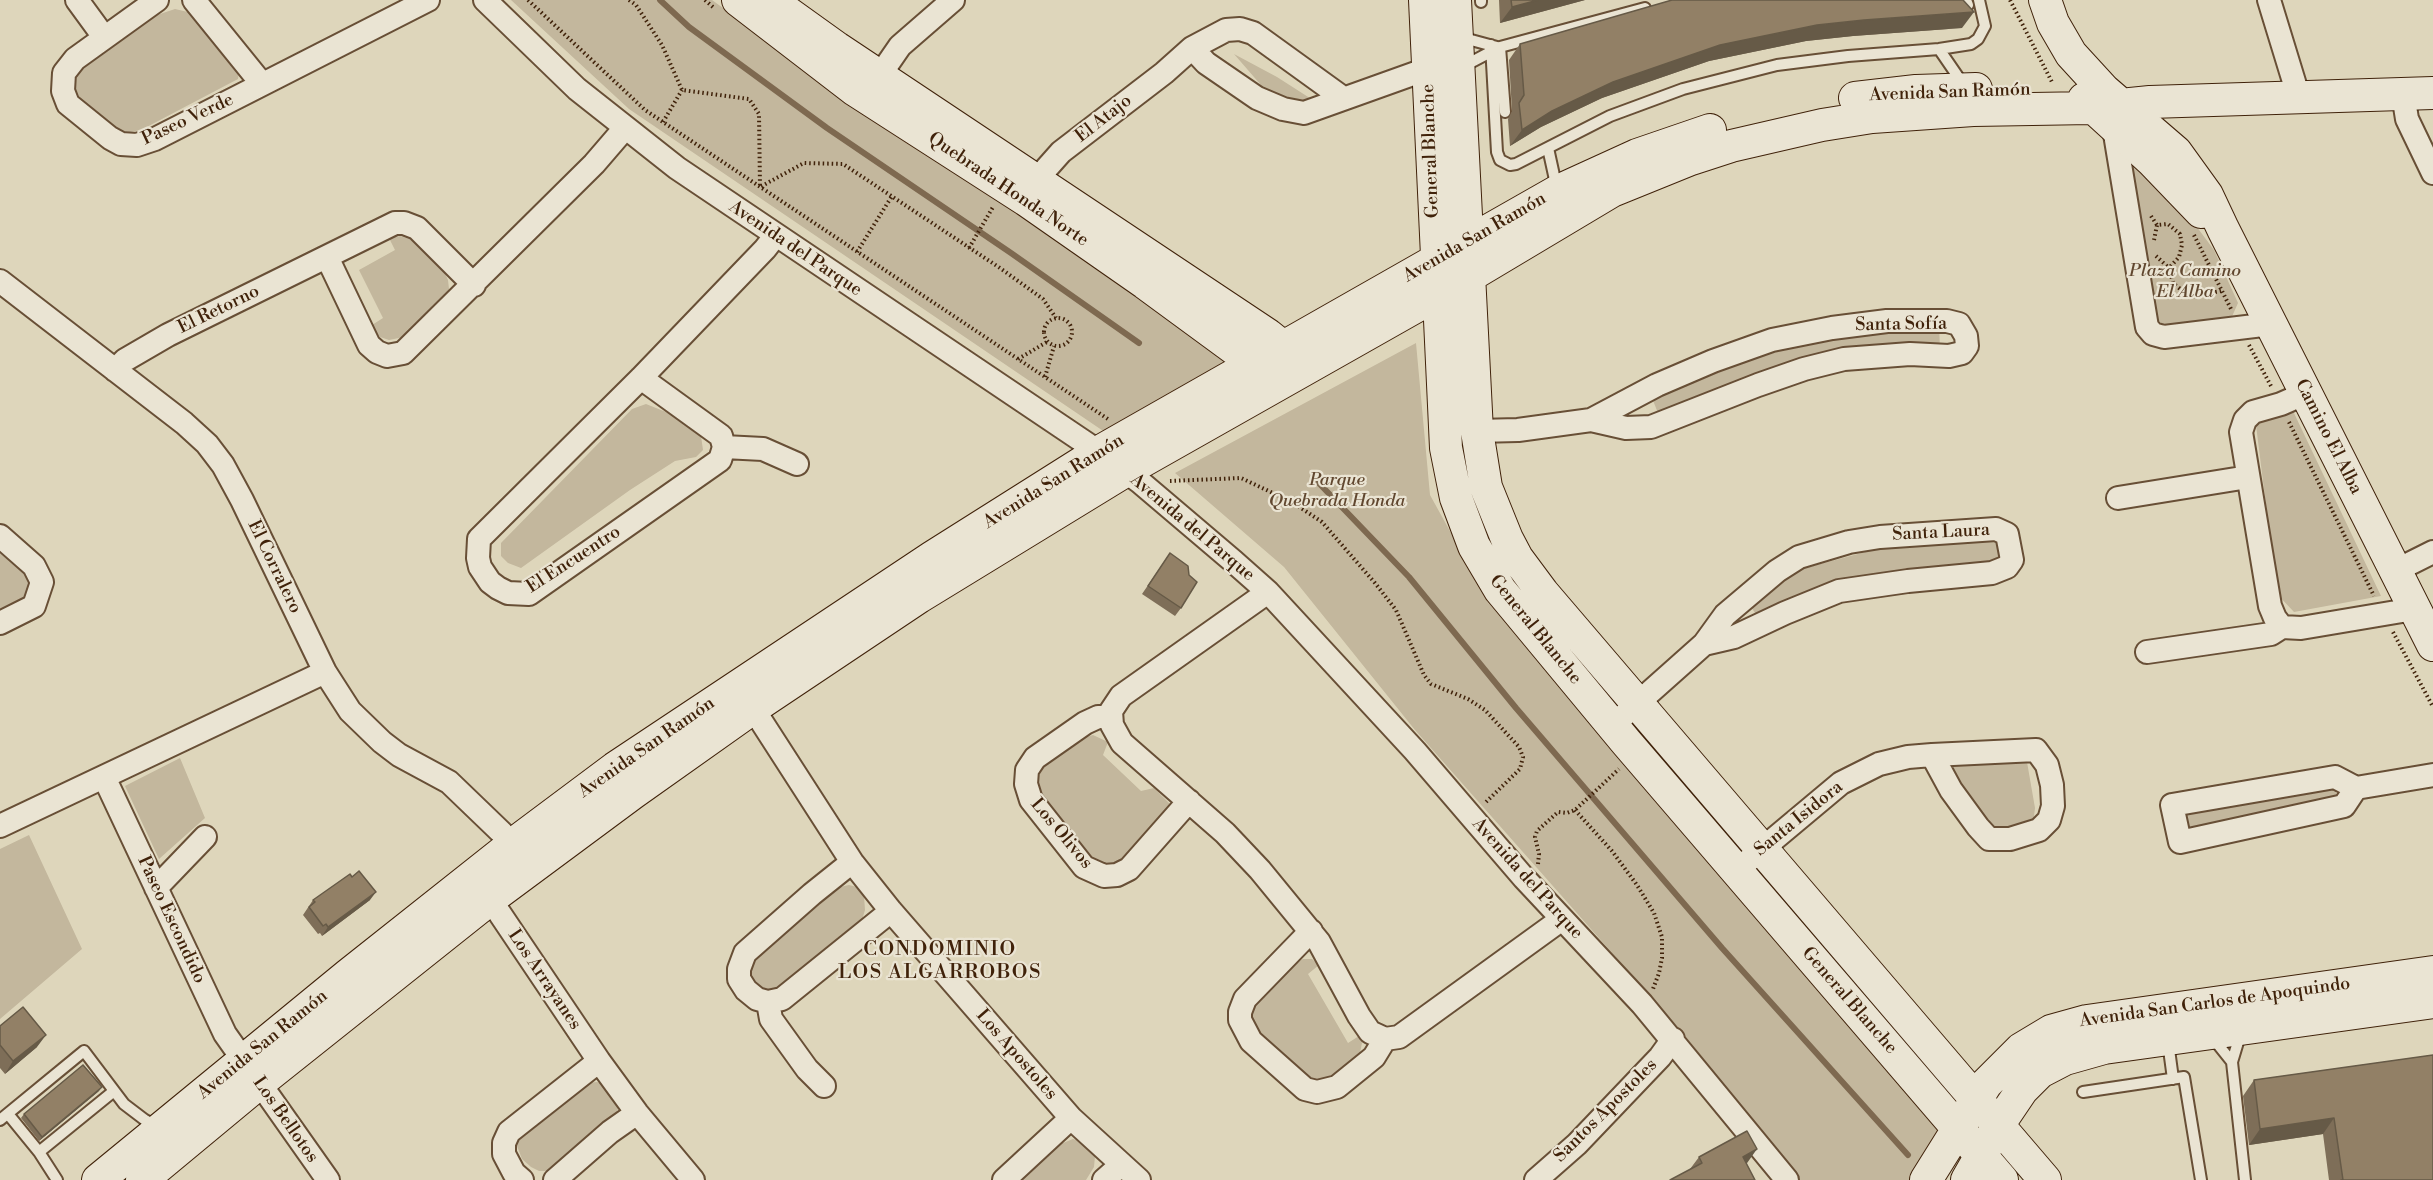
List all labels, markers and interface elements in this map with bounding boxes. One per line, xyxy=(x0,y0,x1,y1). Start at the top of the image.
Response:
street label: Avenida San Ramón xyxy=(1869,79,2031,107)
street label: General Blanche xyxy=(1418,83,1444,219)
street label: Paseo Verde xyxy=(139,89,237,151)
street label: El Atajo xyxy=(1072,90,1136,148)
street label: Quebrada Honda Norte xyxy=(924,128,1092,252)
street label: Avenida San Ramón xyxy=(1400,188,1550,288)
street label: Avenida del Parque xyxy=(724,196,866,302)
park label: Plaza Camino El Alba xyxy=(2129,261,2241,304)
street label: El Retorno xyxy=(175,281,263,339)
street label: Santa Sofía xyxy=(1855,313,1947,337)
street label: Camino El Alba xyxy=(2290,376,2366,498)
street label: Avenida San Ramón xyxy=(980,430,1128,534)
street label: Avenida del Parque xyxy=(1125,470,1259,586)
park label: Parque Quebrada Honda xyxy=(1269,470,1405,512)
street label: El Corralero xyxy=(242,517,306,617)
street label: Santa Laura xyxy=(1892,520,1990,546)
street label: El Encuentro xyxy=(523,522,625,598)
street label: General Blanche xyxy=(1484,571,1586,689)
street label: Avenida San Ramón xyxy=(575,693,719,803)
street label: Santa Isidora xyxy=(1750,777,1848,861)
street label: Los Olivos xyxy=(1025,794,1097,874)
street label: Avenida del Parque xyxy=(1467,814,1587,944)
street label: Paseo Escondido xyxy=(132,853,210,987)
street label: Los Arrayanes xyxy=(503,926,585,1034)
district label: CONDOMINIO LOS ALGARROBOS xyxy=(838,938,1042,985)
street label: General Blanche xyxy=(1797,943,1901,1059)
street label: Avenida San Carlos de Apoquindo xyxy=(2078,973,2352,1033)
street label: Avenida San Ramón xyxy=(193,986,333,1104)
street label: Los Apostoles xyxy=(971,1005,1061,1105)
street label: Santos Apostoles xyxy=(1550,1055,1662,1167)
street label: Los Bellotos xyxy=(247,1073,323,1167)

